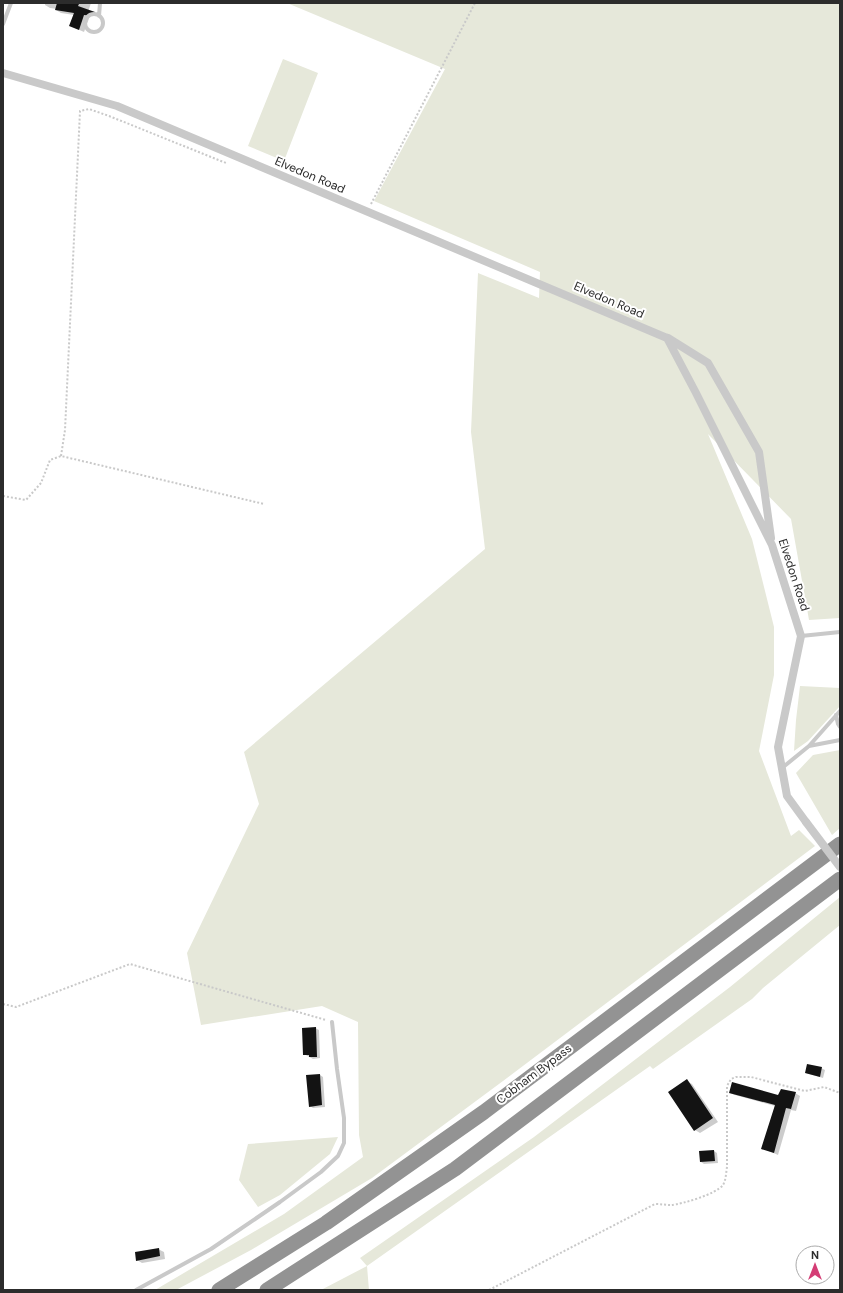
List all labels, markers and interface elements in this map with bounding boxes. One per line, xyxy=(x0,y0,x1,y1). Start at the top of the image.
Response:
street label: Elvedon Road xyxy=(272,153,348,197)
street label: Elvedon Road xyxy=(571,278,647,322)
street label: Elvedon Road xyxy=(775,537,813,613)
street label: Cobham Bypass xyxy=(493,1040,575,1108)
north arrow xyxy=(795,1245,835,1285)
text: N xyxy=(811,1248,819,1262)

